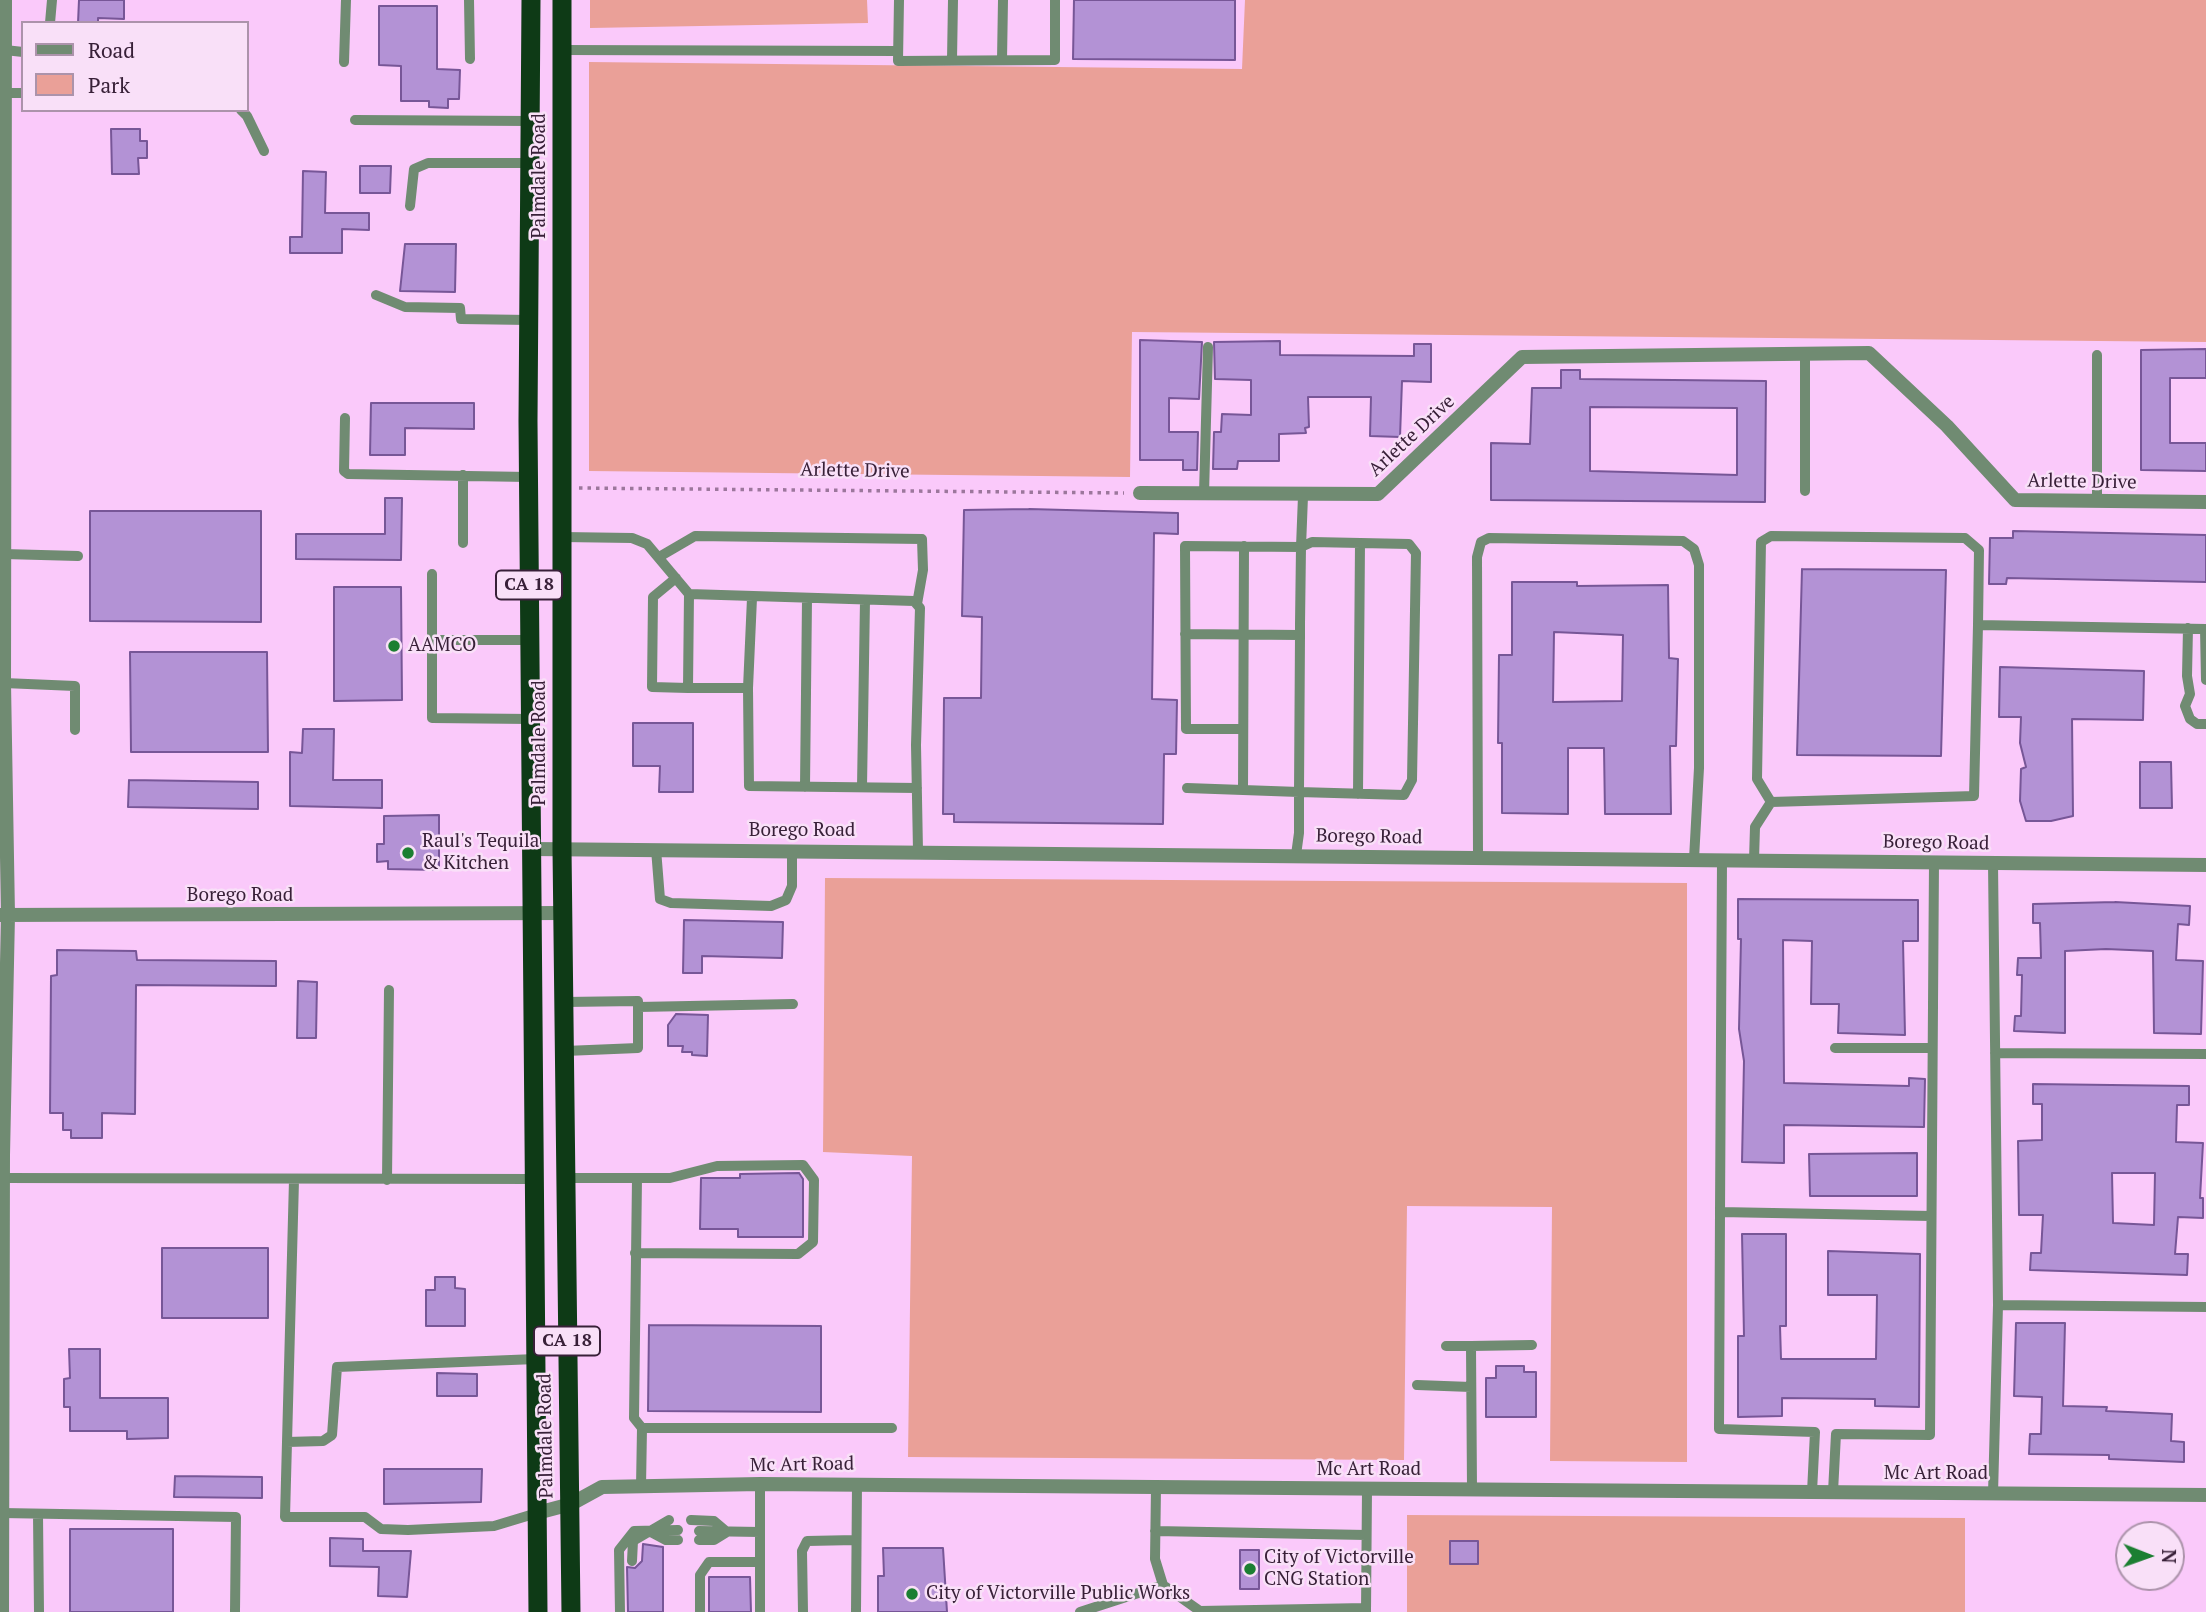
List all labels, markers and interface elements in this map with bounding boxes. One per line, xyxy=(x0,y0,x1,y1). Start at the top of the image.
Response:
legend xyxy=(21,21,248,112)
text: Road xyxy=(88,36,135,64)
text: Park xyxy=(88,71,130,99)
street label: Palmdale Road xyxy=(529,113,551,239)
street label: Arlette Drive xyxy=(1364,390,1460,482)
street label: Arlette Drive xyxy=(800,459,910,483)
street label: Arlette Drive xyxy=(2027,470,2137,494)
road number: CA 18 xyxy=(496,570,562,600)
place label: AAMCO xyxy=(408,635,476,657)
marker: AAMCO xyxy=(386,638,402,654)
street label: Palmdale Road xyxy=(529,680,551,806)
street label: Borego Road xyxy=(749,820,855,842)
street label: Borego Road xyxy=(1316,825,1422,849)
place label: Raul's Tequila & Kitchen xyxy=(422,831,539,875)
street label: Borego Road xyxy=(1883,831,1989,855)
marker: Raul's Tequila & Kitchen xyxy=(400,845,416,861)
street label: Borego Road xyxy=(187,885,293,907)
road number: CA 18 xyxy=(534,1326,600,1356)
street label: Palmdale Road xyxy=(534,1373,558,1499)
street label: Mc Art Road xyxy=(750,1453,854,1477)
street label: Mc Art Road xyxy=(1317,1459,1421,1481)
street label: Mc Art Road xyxy=(1884,1463,1988,1485)
north arrow xyxy=(2115,1521,2185,1591)
place label: City of Victorville CNG Station xyxy=(1264,1547,1414,1591)
text: N xyxy=(2157,1549,2182,1564)
marker: City of Victorville CNG Station xyxy=(1242,1561,1258,1577)
place label: City of Victorville Public Works xyxy=(926,1583,1190,1605)
marker: City of Victorville Public Works xyxy=(904,1586,920,1602)

